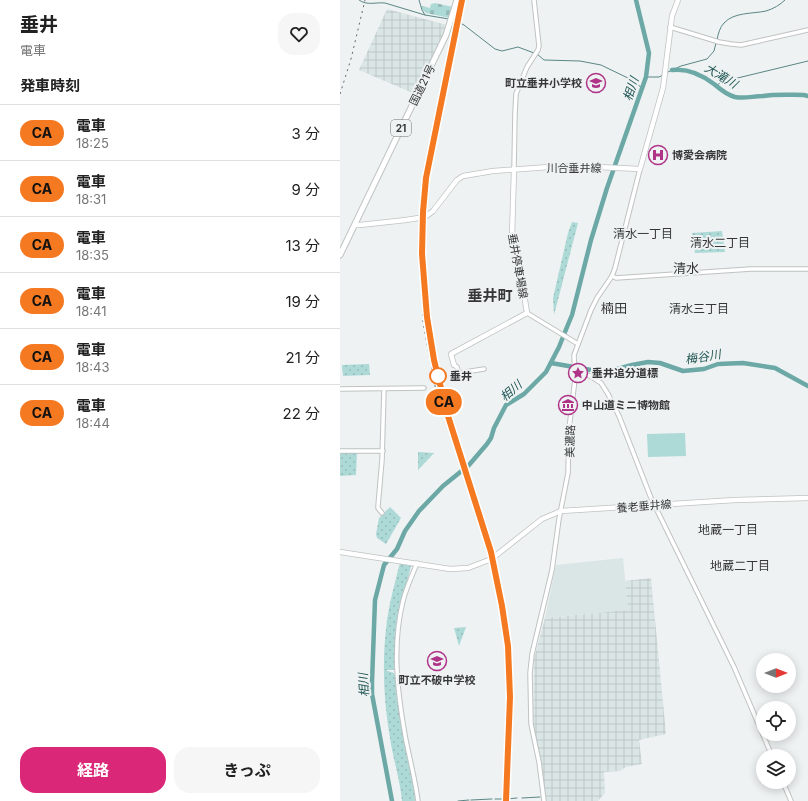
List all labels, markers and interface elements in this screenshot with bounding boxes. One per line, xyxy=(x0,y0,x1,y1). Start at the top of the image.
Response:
text: 垂井 xyxy=(20,13,58,36)
button: heart xyxy=(278,13,320,55)
text: 電車 xyxy=(20,42,46,58)
water label: 大滝川 xyxy=(702,60,742,92)
street label: 国道21号 xyxy=(406,62,438,108)
school or university icon: 町立垂井小学校 xyxy=(585,72,607,94)
water label: 相川 xyxy=(620,73,642,103)
text: 発車時刻 xyxy=(20,76,80,95)
place label: 町立垂井小学校 xyxy=(505,76,582,90)
text: 電車 xyxy=(76,116,106,135)
road number: 21 xyxy=(391,120,411,136)
text: CA xyxy=(32,124,52,141)
text: 3 分 xyxy=(292,124,320,143)
text: 18:25 xyxy=(76,135,109,151)
hospital icon: 博愛会病院 xyxy=(647,144,669,166)
place label: 博愛会病院 xyxy=(672,148,727,162)
street label: 川合垂井線 xyxy=(547,161,602,175)
text: 電車 xyxy=(76,172,106,191)
text: CA xyxy=(32,180,52,197)
text: 9 分 xyxy=(291,180,320,199)
text: 18:31 xyxy=(76,191,106,207)
district label: 清水一丁目 xyxy=(613,226,673,241)
text: 電車 xyxy=(76,228,106,247)
street label: 垂井停車場線 xyxy=(505,232,531,300)
district label: 清水二丁目 xyxy=(690,235,750,250)
text: CA xyxy=(32,236,52,253)
text: 13 分 xyxy=(285,236,320,255)
text: 18:35 xyxy=(76,247,109,263)
district label: 清水 xyxy=(673,260,699,276)
text: 電車 xyxy=(76,284,106,303)
district label: 垂井町 xyxy=(467,286,513,305)
text: CA xyxy=(32,292,52,309)
text: 19 分 xyxy=(285,292,320,311)
district label: 楠田 xyxy=(601,300,627,316)
district label: 清水三丁目 xyxy=(669,301,729,316)
text: 18:41 xyxy=(76,303,107,319)
text: 電車 xyxy=(76,340,106,359)
water label: 梅谷川 xyxy=(684,346,724,367)
text: CA xyxy=(32,348,52,365)
text: 21 分 xyxy=(286,348,320,367)
text: 18:43 xyxy=(76,359,110,375)
place icon: 垂井追分道標 xyxy=(567,362,589,384)
place label: 垂井追分道標 xyxy=(592,366,658,380)
marker: 垂井 xyxy=(429,367,447,385)
place label: 垂井 xyxy=(450,369,472,383)
water label: 相川 xyxy=(497,376,526,404)
line badge: CA xyxy=(426,389,462,415)
text: CA xyxy=(434,393,454,410)
museum icon: 中山道ミニ博物館 xyxy=(557,394,579,416)
text: 電車 xyxy=(76,396,106,415)
place label: 中山道ミニ博物館 xyxy=(582,398,670,412)
text: CA xyxy=(32,404,52,421)
text: 22 分 xyxy=(282,404,320,423)
text: 18:44 xyxy=(76,415,110,431)
street label: 美濃路 xyxy=(562,424,578,458)
street label: 養老垂井線 xyxy=(616,497,672,515)
district label: 地蔵一丁目 xyxy=(698,522,758,537)
district label: 地蔵二丁目 xyxy=(710,558,770,573)
school or university icon: 町立不破中学校 xyxy=(426,650,448,672)
north arrow xyxy=(756,653,796,693)
map controls xyxy=(756,653,796,789)
water label: 相川 xyxy=(355,671,372,698)
place label: 町立不破中学校 xyxy=(399,673,476,687)
button: locate xyxy=(756,701,796,741)
button: 経路 xyxy=(20,747,166,793)
button: きっぷ xyxy=(174,747,320,793)
button: layers xyxy=(756,749,796,789)

